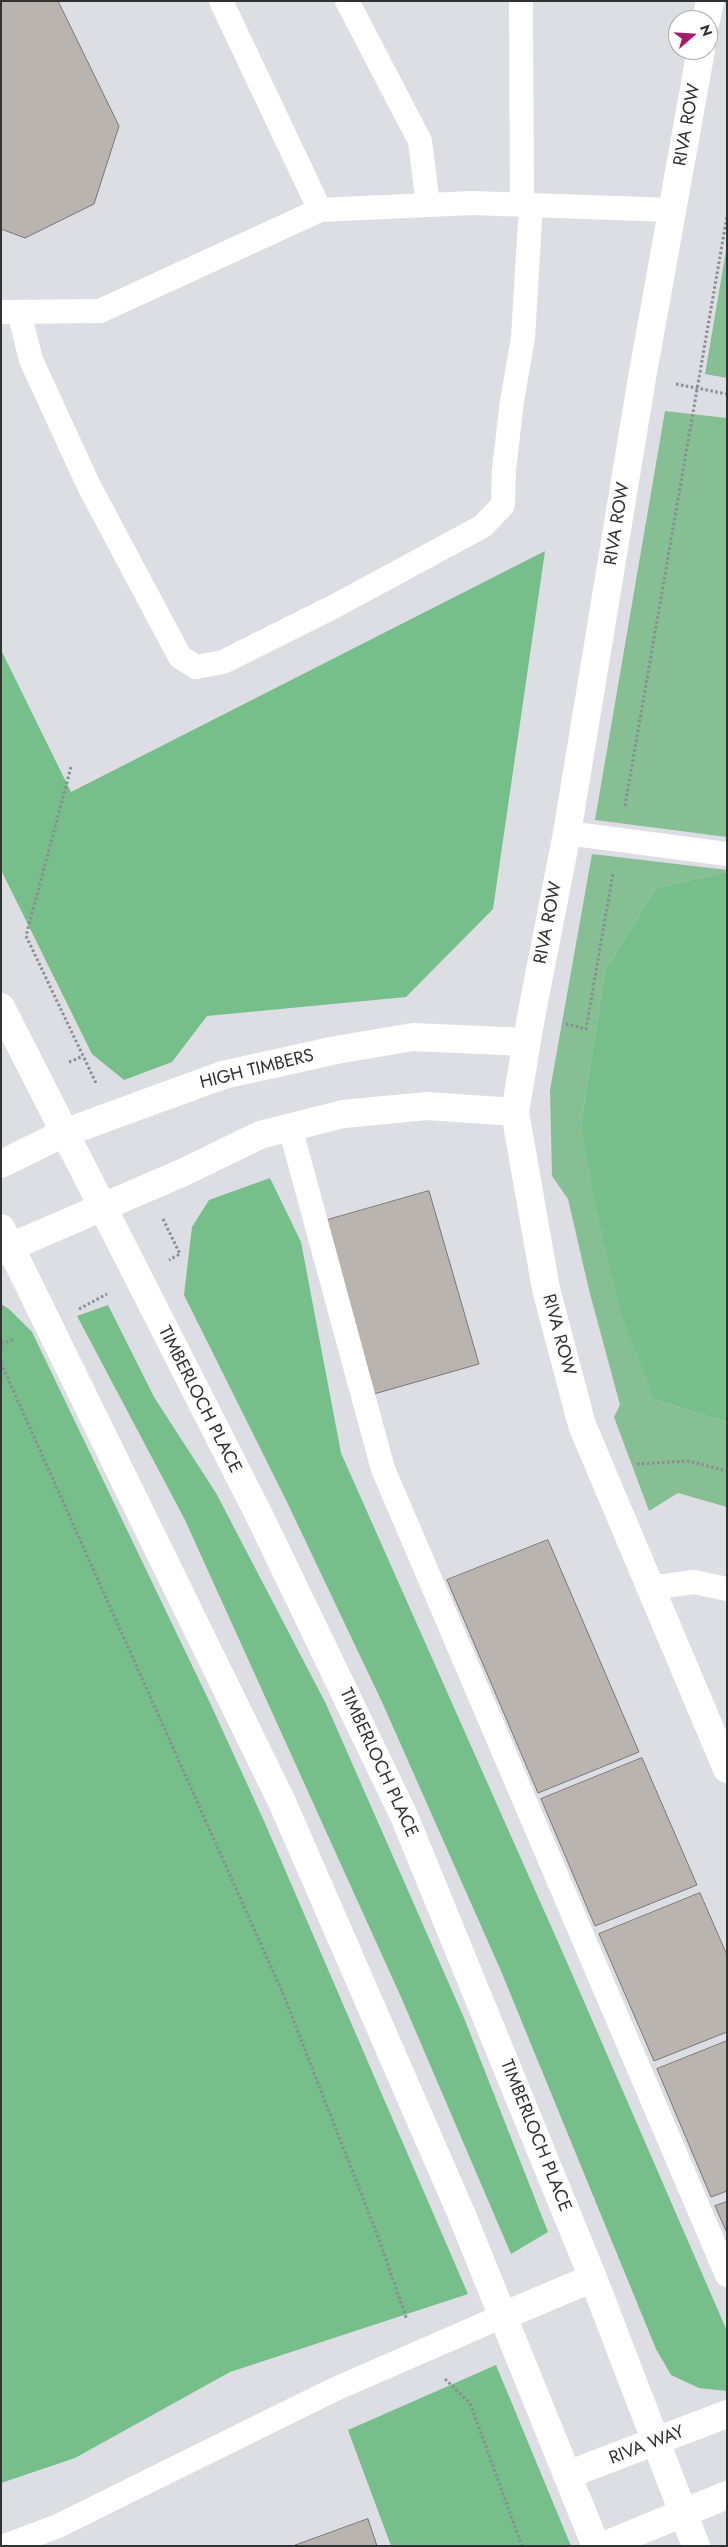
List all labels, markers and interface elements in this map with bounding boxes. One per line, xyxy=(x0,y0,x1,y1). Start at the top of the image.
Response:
north arrow xyxy=(668,10,718,60)
text: N xyxy=(695,22,718,39)
street label: RIVA ROW xyxy=(670,82,706,168)
street label: RIVA ROW xyxy=(601,481,635,567)
street label: RIVA ROW xyxy=(530,880,568,966)
street label: HIGH TIMBERS xyxy=(198,1045,316,1095)
street label: RIVA ROW xyxy=(537,1292,579,1378)
street label: TIMBERLOCH PLACE xyxy=(153,1323,245,1477)
street label: TIMBERLOCH PLACE xyxy=(334,1685,422,1841)
street label: TIMBERLOCH PLACE xyxy=(495,2057,575,2215)
street label: RIVA WAY xyxy=(606,2422,688,2470)

